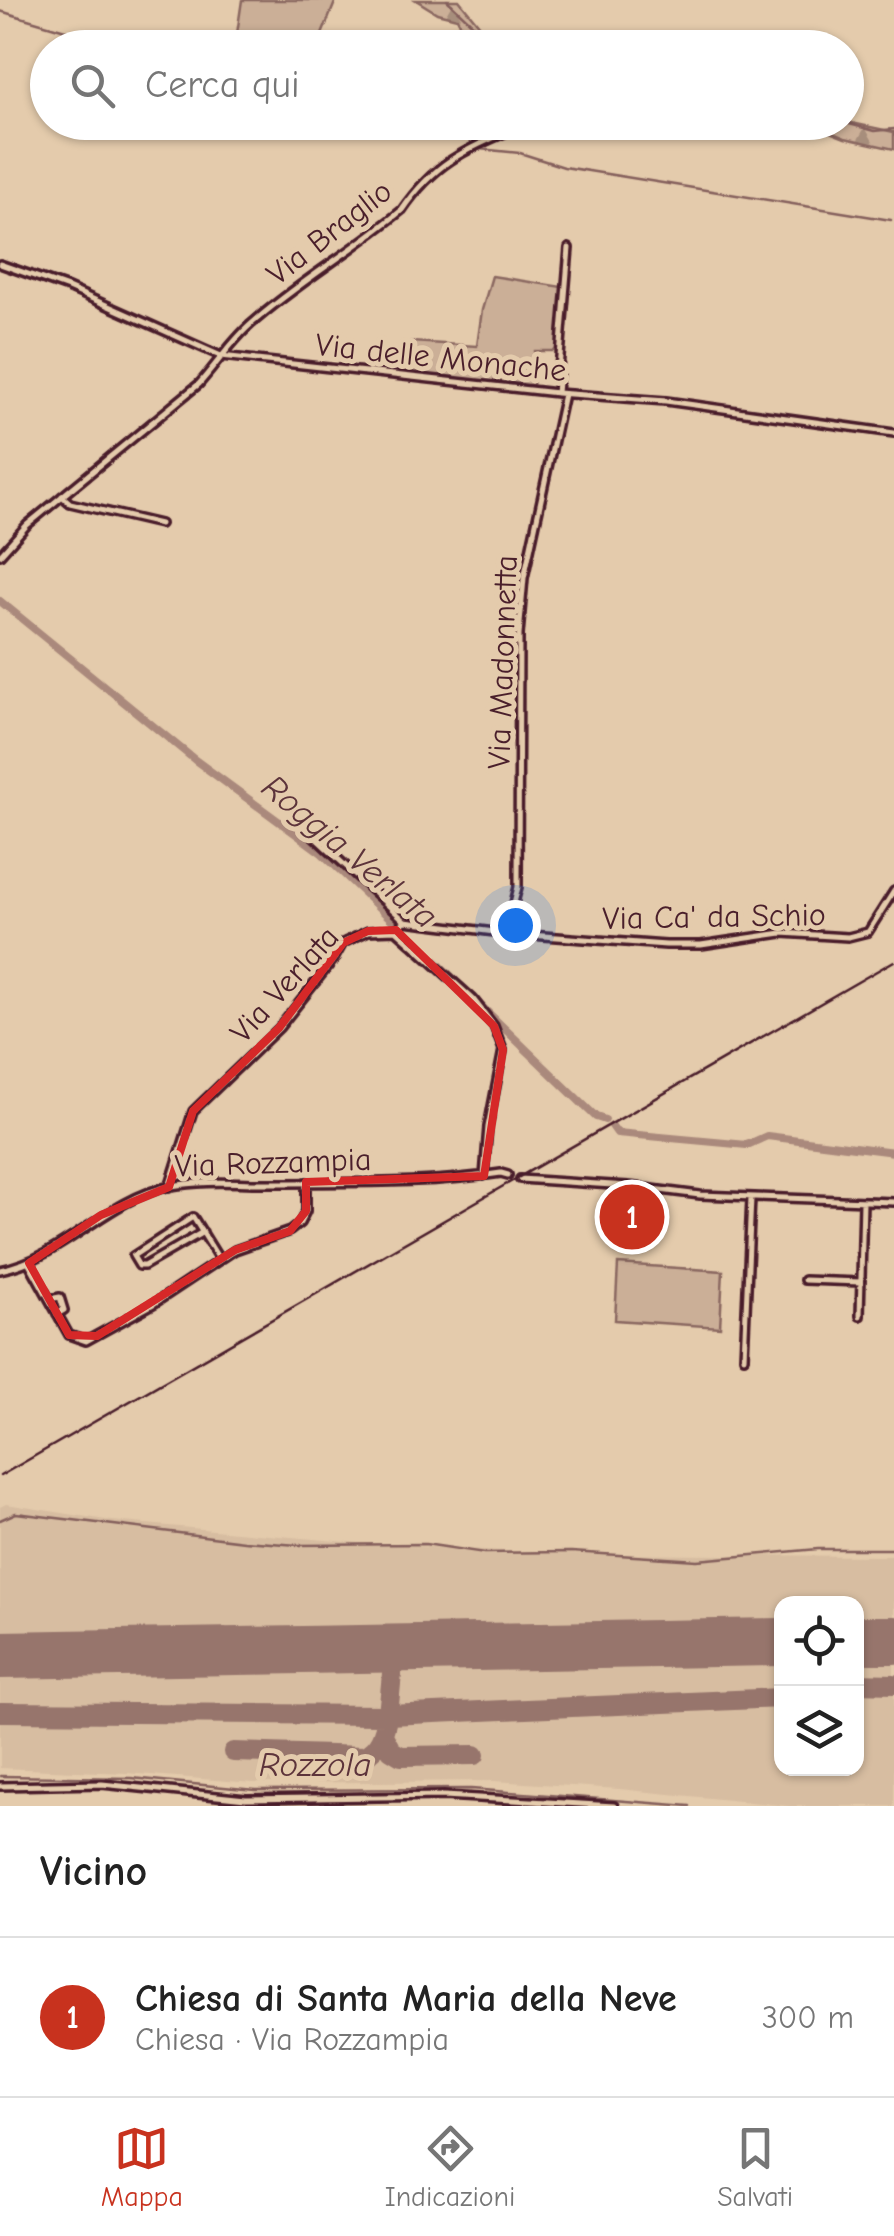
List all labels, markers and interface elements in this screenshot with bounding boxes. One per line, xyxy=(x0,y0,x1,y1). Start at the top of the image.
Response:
search box xyxy=(30,30,864,140)
icon: search xyxy=(65,58,120,113)
text: Cerca qui xyxy=(145,63,300,107)
street label: Via Braglio xyxy=(260,172,399,293)
street label: Via delle Monache xyxy=(314,326,568,389)
street label: Via Madonnetta xyxy=(480,554,525,770)
water label: Roggia Verlata xyxy=(254,766,446,937)
street label: Via Ca' da Schio xyxy=(602,896,826,937)
your location xyxy=(490,900,541,951)
street label: Via Verlata xyxy=(222,919,346,1050)
street label: Via Rozzampia xyxy=(174,1141,372,1184)
pin: 1 xyxy=(600,1180,664,1254)
map controls xyxy=(774,1596,864,1776)
button: locate xyxy=(774,1596,864,1686)
button: layers xyxy=(774,1686,864,1776)
water label: Rozzola xyxy=(259,1744,371,1785)
text: Vicino xyxy=(40,1847,147,1896)
text: Chiesa di Santa Maria della Neve xyxy=(135,1977,677,2021)
text: 1 xyxy=(66,1999,79,2036)
text: 300 m xyxy=(762,1999,854,2036)
text: Chiesa · Via Rozzampia xyxy=(135,2021,449,2058)
tab: Mappa xyxy=(101,2121,183,2213)
tab: Indicazioni xyxy=(385,2121,515,2213)
tab: Salvati xyxy=(717,2121,793,2213)

